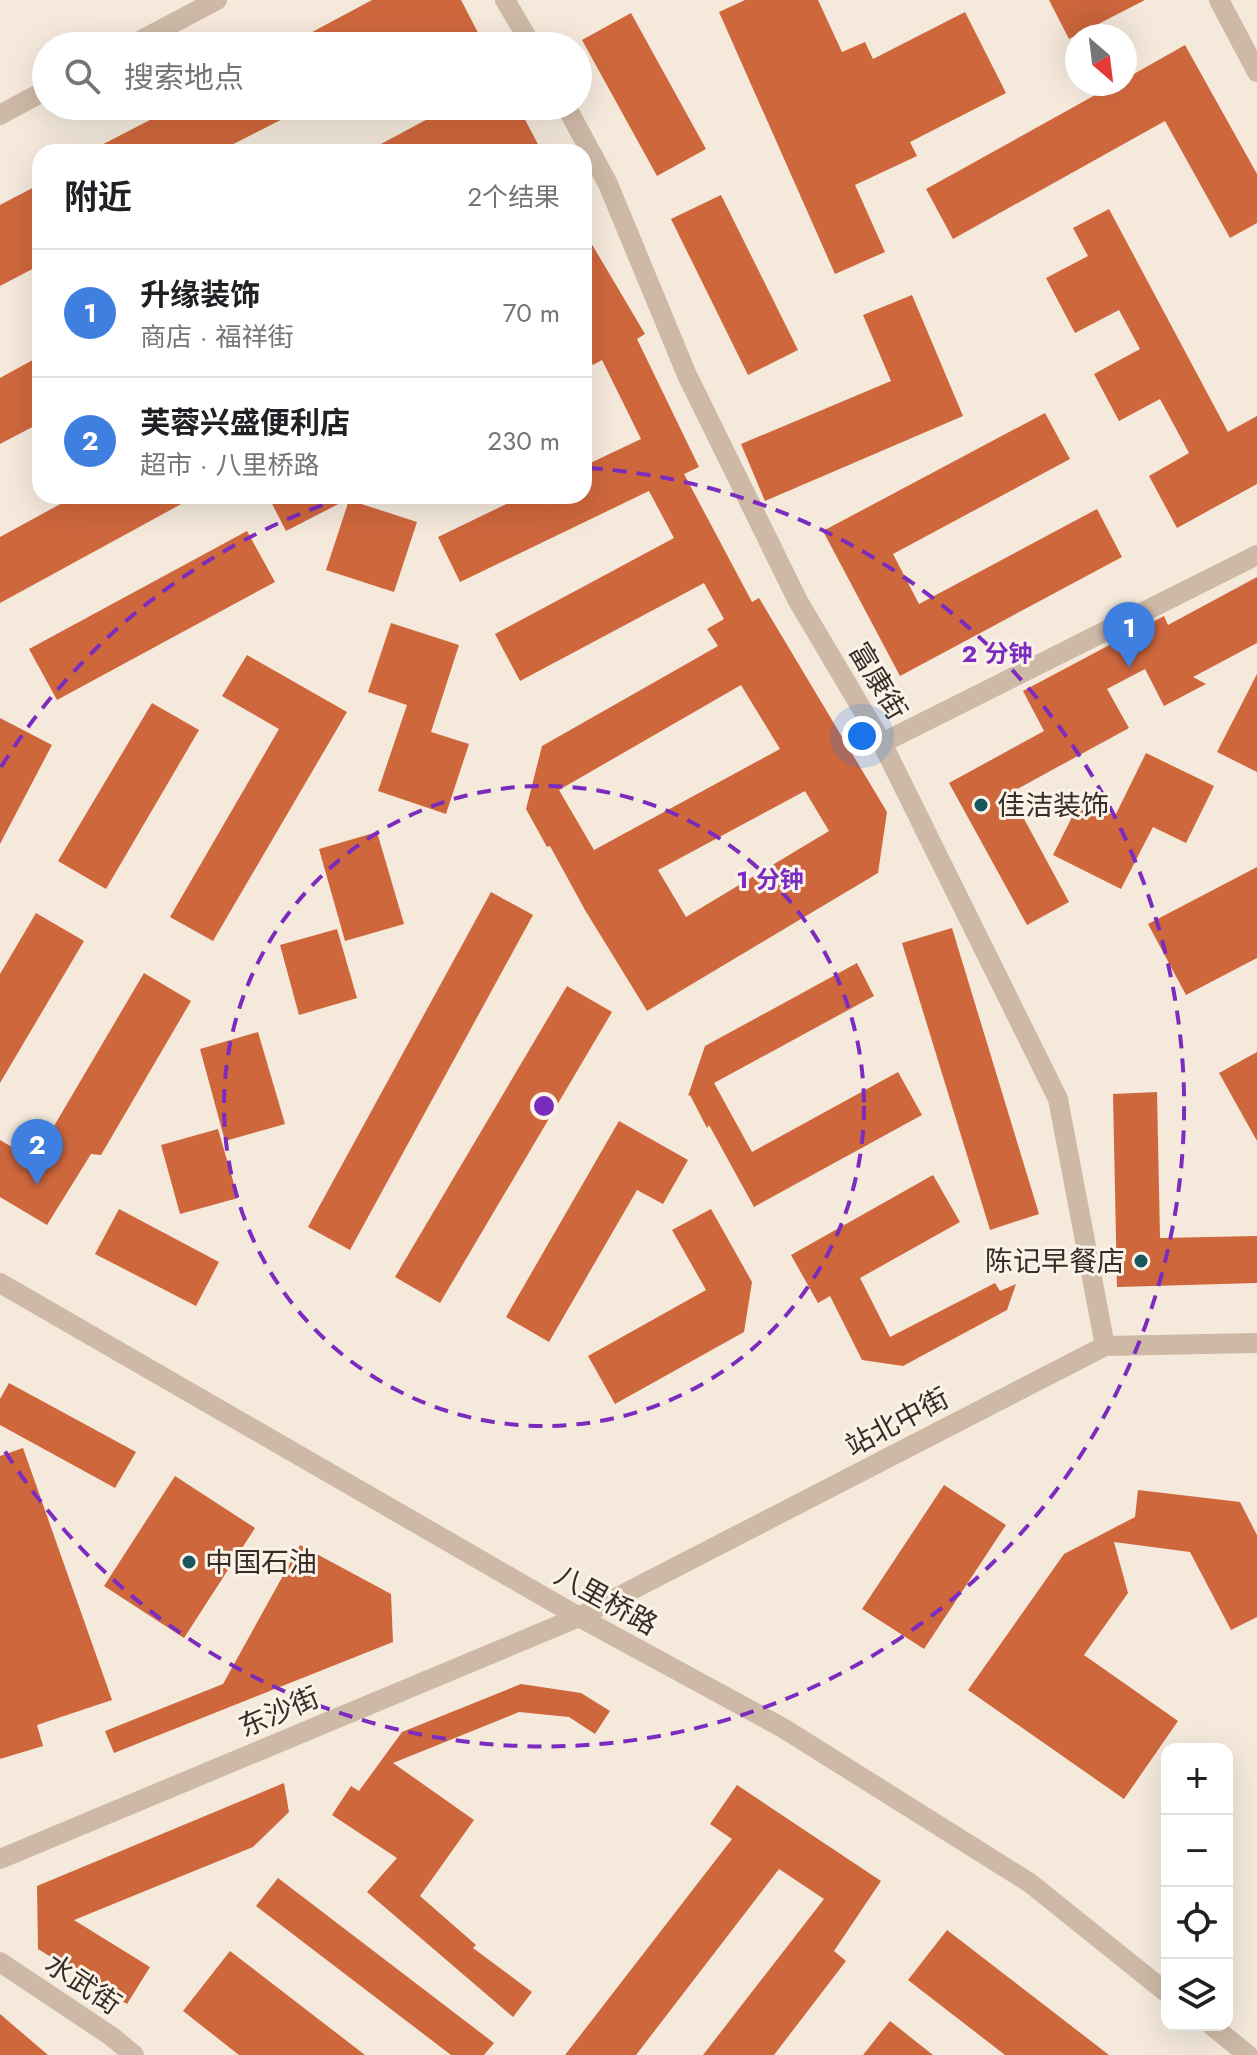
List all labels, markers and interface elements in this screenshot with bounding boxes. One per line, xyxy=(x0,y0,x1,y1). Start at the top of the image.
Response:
north arrow xyxy=(1065,24,1137,96)
search box xyxy=(32,32,592,120)
icon: search xyxy=(60,54,104,98)
text: 搜索地点 xyxy=(124,56,244,99)
text: 附近 xyxy=(64,173,132,222)
text: 2个结果 xyxy=(467,178,560,216)
text: 升缘装饰 xyxy=(140,273,260,316)
text: 1 xyxy=(83,294,97,332)
text: 70 m xyxy=(503,294,560,332)
text: 商店 · 福祥街 xyxy=(140,318,293,356)
text: 芙蓉兴盛便利店 xyxy=(140,401,350,444)
text: 2 xyxy=(81,422,99,460)
text: 230 m xyxy=(487,422,560,460)
text: 超市 · 八里桥路 xyxy=(140,446,319,484)
pin: 1 xyxy=(1103,602,1155,668)
street label: 富康街 xyxy=(839,634,917,728)
text: 2 分钟 xyxy=(962,636,1032,671)
your location xyxy=(842,716,882,756)
place label: 佳洁装饰 xyxy=(997,785,1109,826)
marker: 佳洁装饰 xyxy=(972,796,990,814)
text: 1 分钟 xyxy=(736,862,804,897)
centre of rings xyxy=(530,1092,558,1120)
pin: 2 xyxy=(11,1119,63,1185)
place label: 陈记早餐店 xyxy=(985,1241,1125,1282)
marker: 陈记早餐店 xyxy=(1132,1252,1150,1270)
street label: 站北中街 xyxy=(838,1378,956,1466)
place label: 中国石油 xyxy=(205,1542,317,1583)
marker: 中国石油 xyxy=(180,1553,198,1571)
street label: 八里桥路 xyxy=(547,1555,665,1645)
street label: 东沙街 xyxy=(232,1677,326,1747)
map controls xyxy=(1161,1743,1233,2031)
button: + xyxy=(1161,1743,1233,1815)
button: − xyxy=(1161,1815,1233,1887)
button: locate xyxy=(1161,1887,1233,1959)
street label: 水武街 xyxy=(37,1944,129,2024)
button: layers xyxy=(1161,1959,1233,2031)

